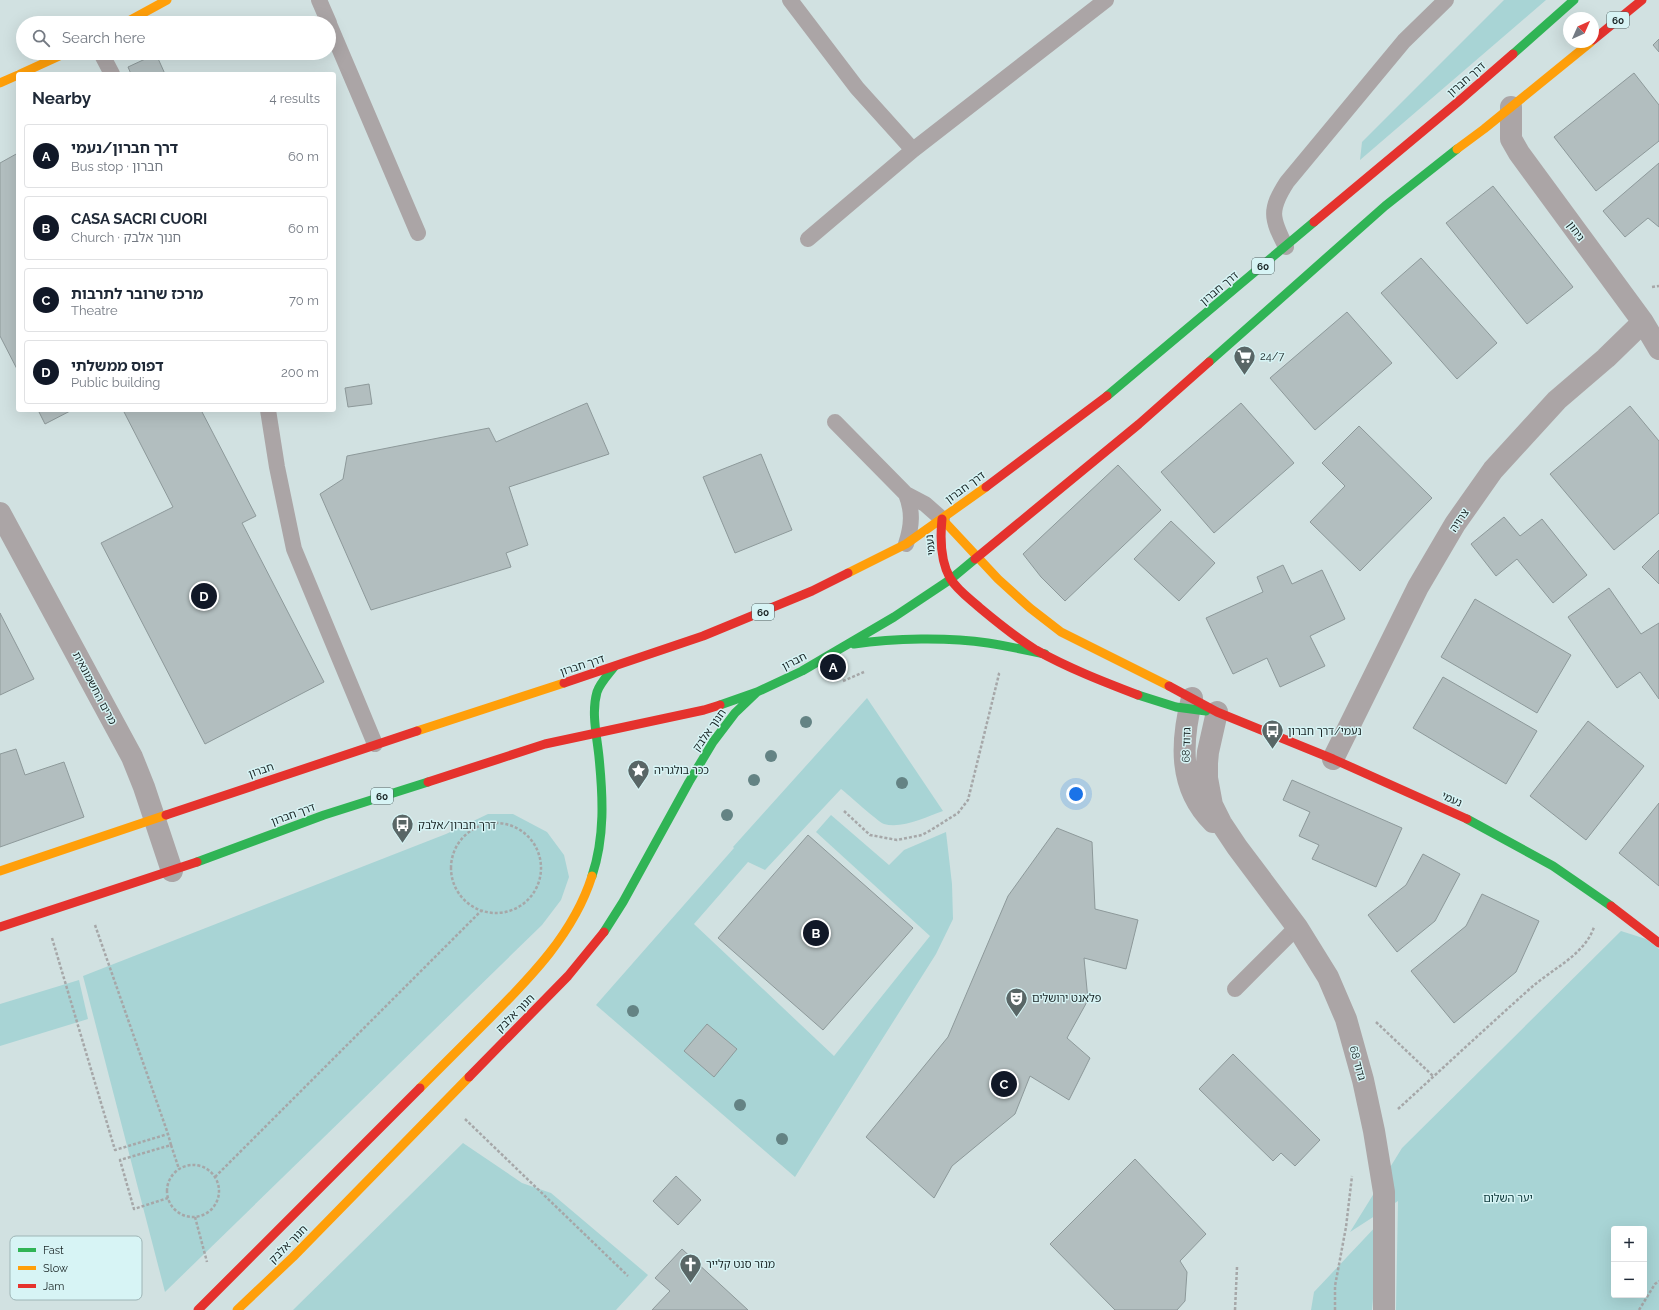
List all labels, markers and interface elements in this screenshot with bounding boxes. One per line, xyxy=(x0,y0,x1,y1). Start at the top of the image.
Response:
north arrow xyxy=(1563,12,1599,48)
road number: 60 xyxy=(1607,12,1629,28)
search box xyxy=(16,16,336,60)
icon: search xyxy=(30,27,52,49)
text: Search here xyxy=(62,29,145,47)
street label: דרך חברון xyxy=(1445,59,1488,99)
text: Nearby xyxy=(32,88,91,108)
text: 4 results xyxy=(269,91,320,106)
text: דרך חברון/נעמי xyxy=(71,139,178,157)
text: A xyxy=(42,149,50,164)
text: 60 m xyxy=(288,149,319,164)
text: Bus stop · חברון xyxy=(71,159,163,174)
text: CASA SACRI CUORI xyxy=(71,210,207,228)
street label: גיחון xyxy=(1564,219,1587,244)
text: B xyxy=(42,221,50,236)
text: 60 m xyxy=(288,221,319,236)
text: Church · חנוך אלבק xyxy=(71,230,181,245)
road number: 60 xyxy=(1252,258,1274,274)
street label: דרך חברון xyxy=(1198,269,1241,308)
text: מרכז שרובר לתרבות xyxy=(71,285,203,303)
text: C xyxy=(42,293,50,308)
text: 70 m xyxy=(289,293,319,308)
text: Theatre xyxy=(71,303,118,318)
supermarket icon: 24/7 xyxy=(1232,343,1258,376)
place label: 24/7 xyxy=(1260,350,1284,363)
text: דפוס ממשלתי xyxy=(71,357,164,375)
text: D xyxy=(41,365,51,380)
text: 200 m xyxy=(281,365,319,380)
text: Public building xyxy=(71,375,160,390)
street label: דרך חברון xyxy=(943,469,988,506)
street label: צרויה xyxy=(1447,506,1472,534)
street label: נעמי xyxy=(923,534,938,556)
pin: D xyxy=(191,581,217,611)
road number: 60 xyxy=(752,604,774,620)
street label: מרים החשמונאית xyxy=(70,650,119,727)
street label: חברון xyxy=(780,650,809,673)
street label: דרך חברון xyxy=(558,652,606,679)
pin: A xyxy=(820,652,846,682)
street label: חנוך אלבק xyxy=(690,707,729,754)
bus stop icon: נעמי/דרך חברון xyxy=(1260,718,1286,751)
place label: נעמי/דרך חברון xyxy=(1288,725,1362,738)
street label: גדוד 68 xyxy=(1179,727,1194,763)
place icon: ככר בולגריה xyxy=(625,757,651,790)
street label: חברון xyxy=(247,760,276,781)
place label: ככר בולגריה xyxy=(654,764,709,777)
your location xyxy=(1066,784,1086,804)
road number: 60 xyxy=(371,788,393,804)
street label: נעמי xyxy=(1439,789,1464,810)
street label: דרך חברון xyxy=(269,800,317,828)
bus stop icon: דרך חברון/אלבק xyxy=(389,812,415,845)
place label: דרך חברון/אלבק xyxy=(418,819,496,832)
pin: B xyxy=(803,918,829,948)
theatre icon: פלאנט ירושלים xyxy=(1004,985,1030,1018)
street label: חנוך אלבק xyxy=(493,991,537,1035)
place label: פלאנט ירושלים xyxy=(1032,992,1102,1005)
street label: גדוד 68 xyxy=(1347,1044,1368,1082)
pin: C xyxy=(991,1069,1017,1099)
park label: יער השלום xyxy=(1483,1192,1533,1205)
street label: חנוך אלבק xyxy=(266,1222,310,1266)
map controls xyxy=(1611,1226,1647,1298)
button: + xyxy=(1611,1226,1647,1262)
legend xyxy=(10,1236,142,1300)
text: Fast xyxy=(43,1244,64,1257)
church icon: מנזר סנט קלייר xyxy=(678,1251,704,1284)
place label: מנזר סנט קלייר xyxy=(706,1258,775,1271)
text: Slow xyxy=(43,1262,68,1275)
button: − xyxy=(1611,1262,1647,1298)
text: Jam xyxy=(43,1280,64,1293)

